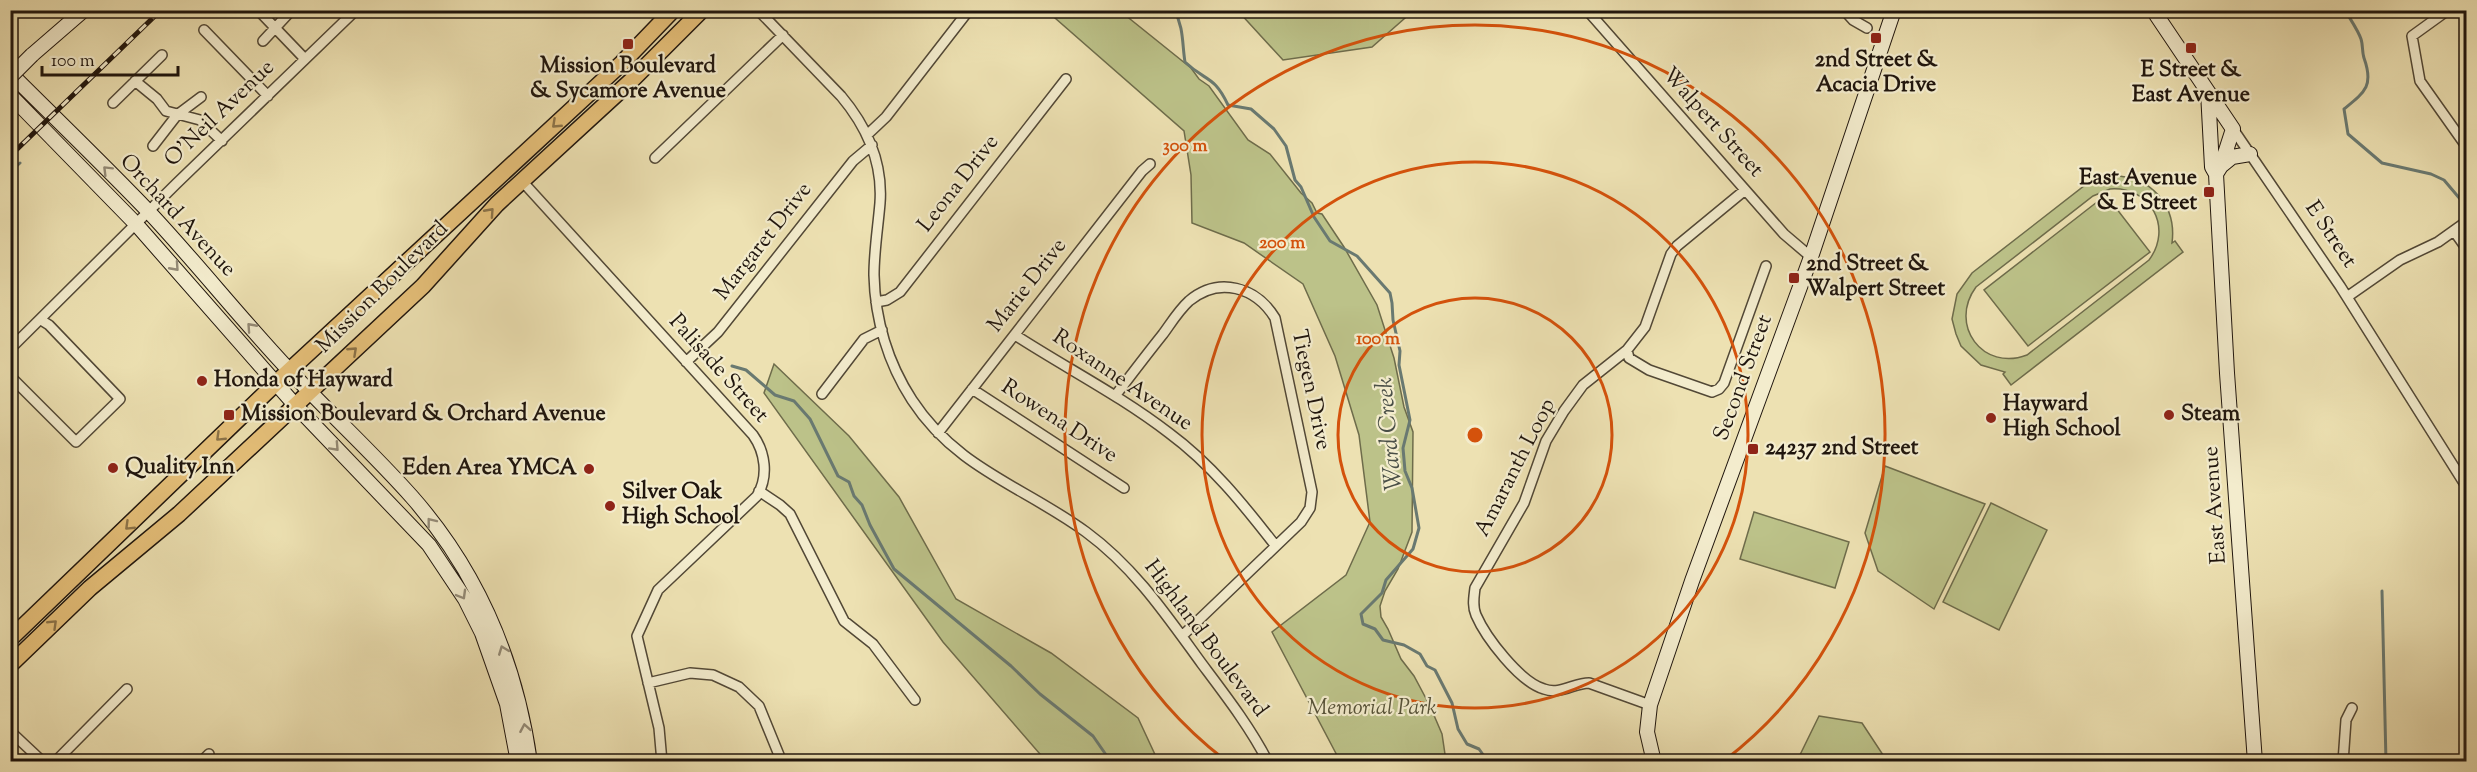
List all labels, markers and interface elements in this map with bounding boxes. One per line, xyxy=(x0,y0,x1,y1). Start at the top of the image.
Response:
marker: 2nd Street & Acacia Drive xyxy=(1869,31,1883,45)
marker: Mission Boulevard & Sycamore Avenue xyxy=(621,37,635,51)
scale bar xyxy=(42,39,178,77)
marker: E Street & East Avenue xyxy=(2184,41,2198,55)
place label: 2nd Street & Acacia Drive xyxy=(1815,45,1938,102)
text: 100 m xyxy=(51,49,95,75)
place label: Mission Boulevard & Sycamore Avenue xyxy=(530,51,726,108)
street label: O'Neil Avenue xyxy=(158,53,282,175)
place label: E Street & East Avenue xyxy=(2132,55,2250,112)
street label: Walpert Street xyxy=(1654,61,1771,186)
one-way arrow xyxy=(552,117,563,128)
street label: Leona Drive xyxy=(911,128,1007,240)
text: 300 m xyxy=(1163,134,1208,160)
street label: Orchard Avenue xyxy=(111,147,243,285)
place label: East Avenue & E Street xyxy=(2079,163,2197,220)
one-way arrow xyxy=(103,166,114,176)
street label: Margaret Drive xyxy=(708,176,820,308)
marker: East Avenue & E Street xyxy=(2202,185,2216,199)
street label: E Street xyxy=(2296,195,2364,275)
one-way arrow xyxy=(483,208,494,219)
street label: Mission Boulevard xyxy=(309,214,457,362)
text: 200 m xyxy=(1259,231,1305,257)
street label: Marie Drive xyxy=(981,232,1075,340)
place label: 2nd Street & Walpert Street xyxy=(1806,249,1945,306)
one-way arrow xyxy=(168,261,179,271)
marker: 2nd Street & Walpert Street xyxy=(1787,271,1801,285)
street label: Palisade Street xyxy=(660,307,776,431)
street label: Second Street xyxy=(1706,310,1782,446)
street label: Roxanne Avenue xyxy=(1045,322,1199,440)
one-way arrow xyxy=(247,323,258,334)
street label: Tiegen Drive xyxy=(1282,327,1338,453)
text: 100 m xyxy=(1356,327,1400,353)
one-way arrow xyxy=(346,347,357,358)
place label: Honda of Hayward xyxy=(214,365,394,397)
street label: Rowena Drive xyxy=(994,372,1124,472)
marker: Honda of Hayward xyxy=(195,374,209,388)
water label: Ward Creek xyxy=(1368,376,1412,492)
place label: Hayward High School xyxy=(2003,389,2121,446)
street label: Amaranth Loop xyxy=(1467,393,1565,543)
place label: Mission Boulevard & Orchard Avenue xyxy=(241,399,606,431)
place label: Steam xyxy=(2181,399,2241,431)
marker: Mission Boulevard & Orchard Avenue xyxy=(222,408,236,422)
marker: Steam xyxy=(2162,408,2176,422)
marker: Hayward High School xyxy=(1984,411,1998,425)
centre of rings xyxy=(1465,425,1485,445)
one-way arrow xyxy=(216,430,227,441)
place label: 24237 2nd Street xyxy=(1765,433,1919,465)
one-way arrow xyxy=(328,440,339,451)
marker: 24237 2nd Street xyxy=(1746,442,1760,456)
street label: East Avenue xyxy=(2196,445,2236,565)
place label: Quality Inn xyxy=(125,452,235,484)
place label: Eden Area YMCA xyxy=(403,453,577,485)
marker: Quality Inn xyxy=(106,461,120,475)
marker: Eden Area YMCA xyxy=(582,462,596,476)
place label: Silver Oak High School xyxy=(622,477,740,534)
marker: Silver Oak High School xyxy=(603,499,617,513)
one-way arrow xyxy=(427,517,438,528)
one-way arrow xyxy=(125,519,135,530)
street label: Highland Boulevard xyxy=(1135,554,1275,724)
one-way arrow xyxy=(455,589,466,599)
one-way arrow xyxy=(46,620,56,631)
one-way arrow xyxy=(498,645,511,656)
park label: Memorial Park xyxy=(1307,693,1437,725)
one-way arrow xyxy=(519,724,531,733)

